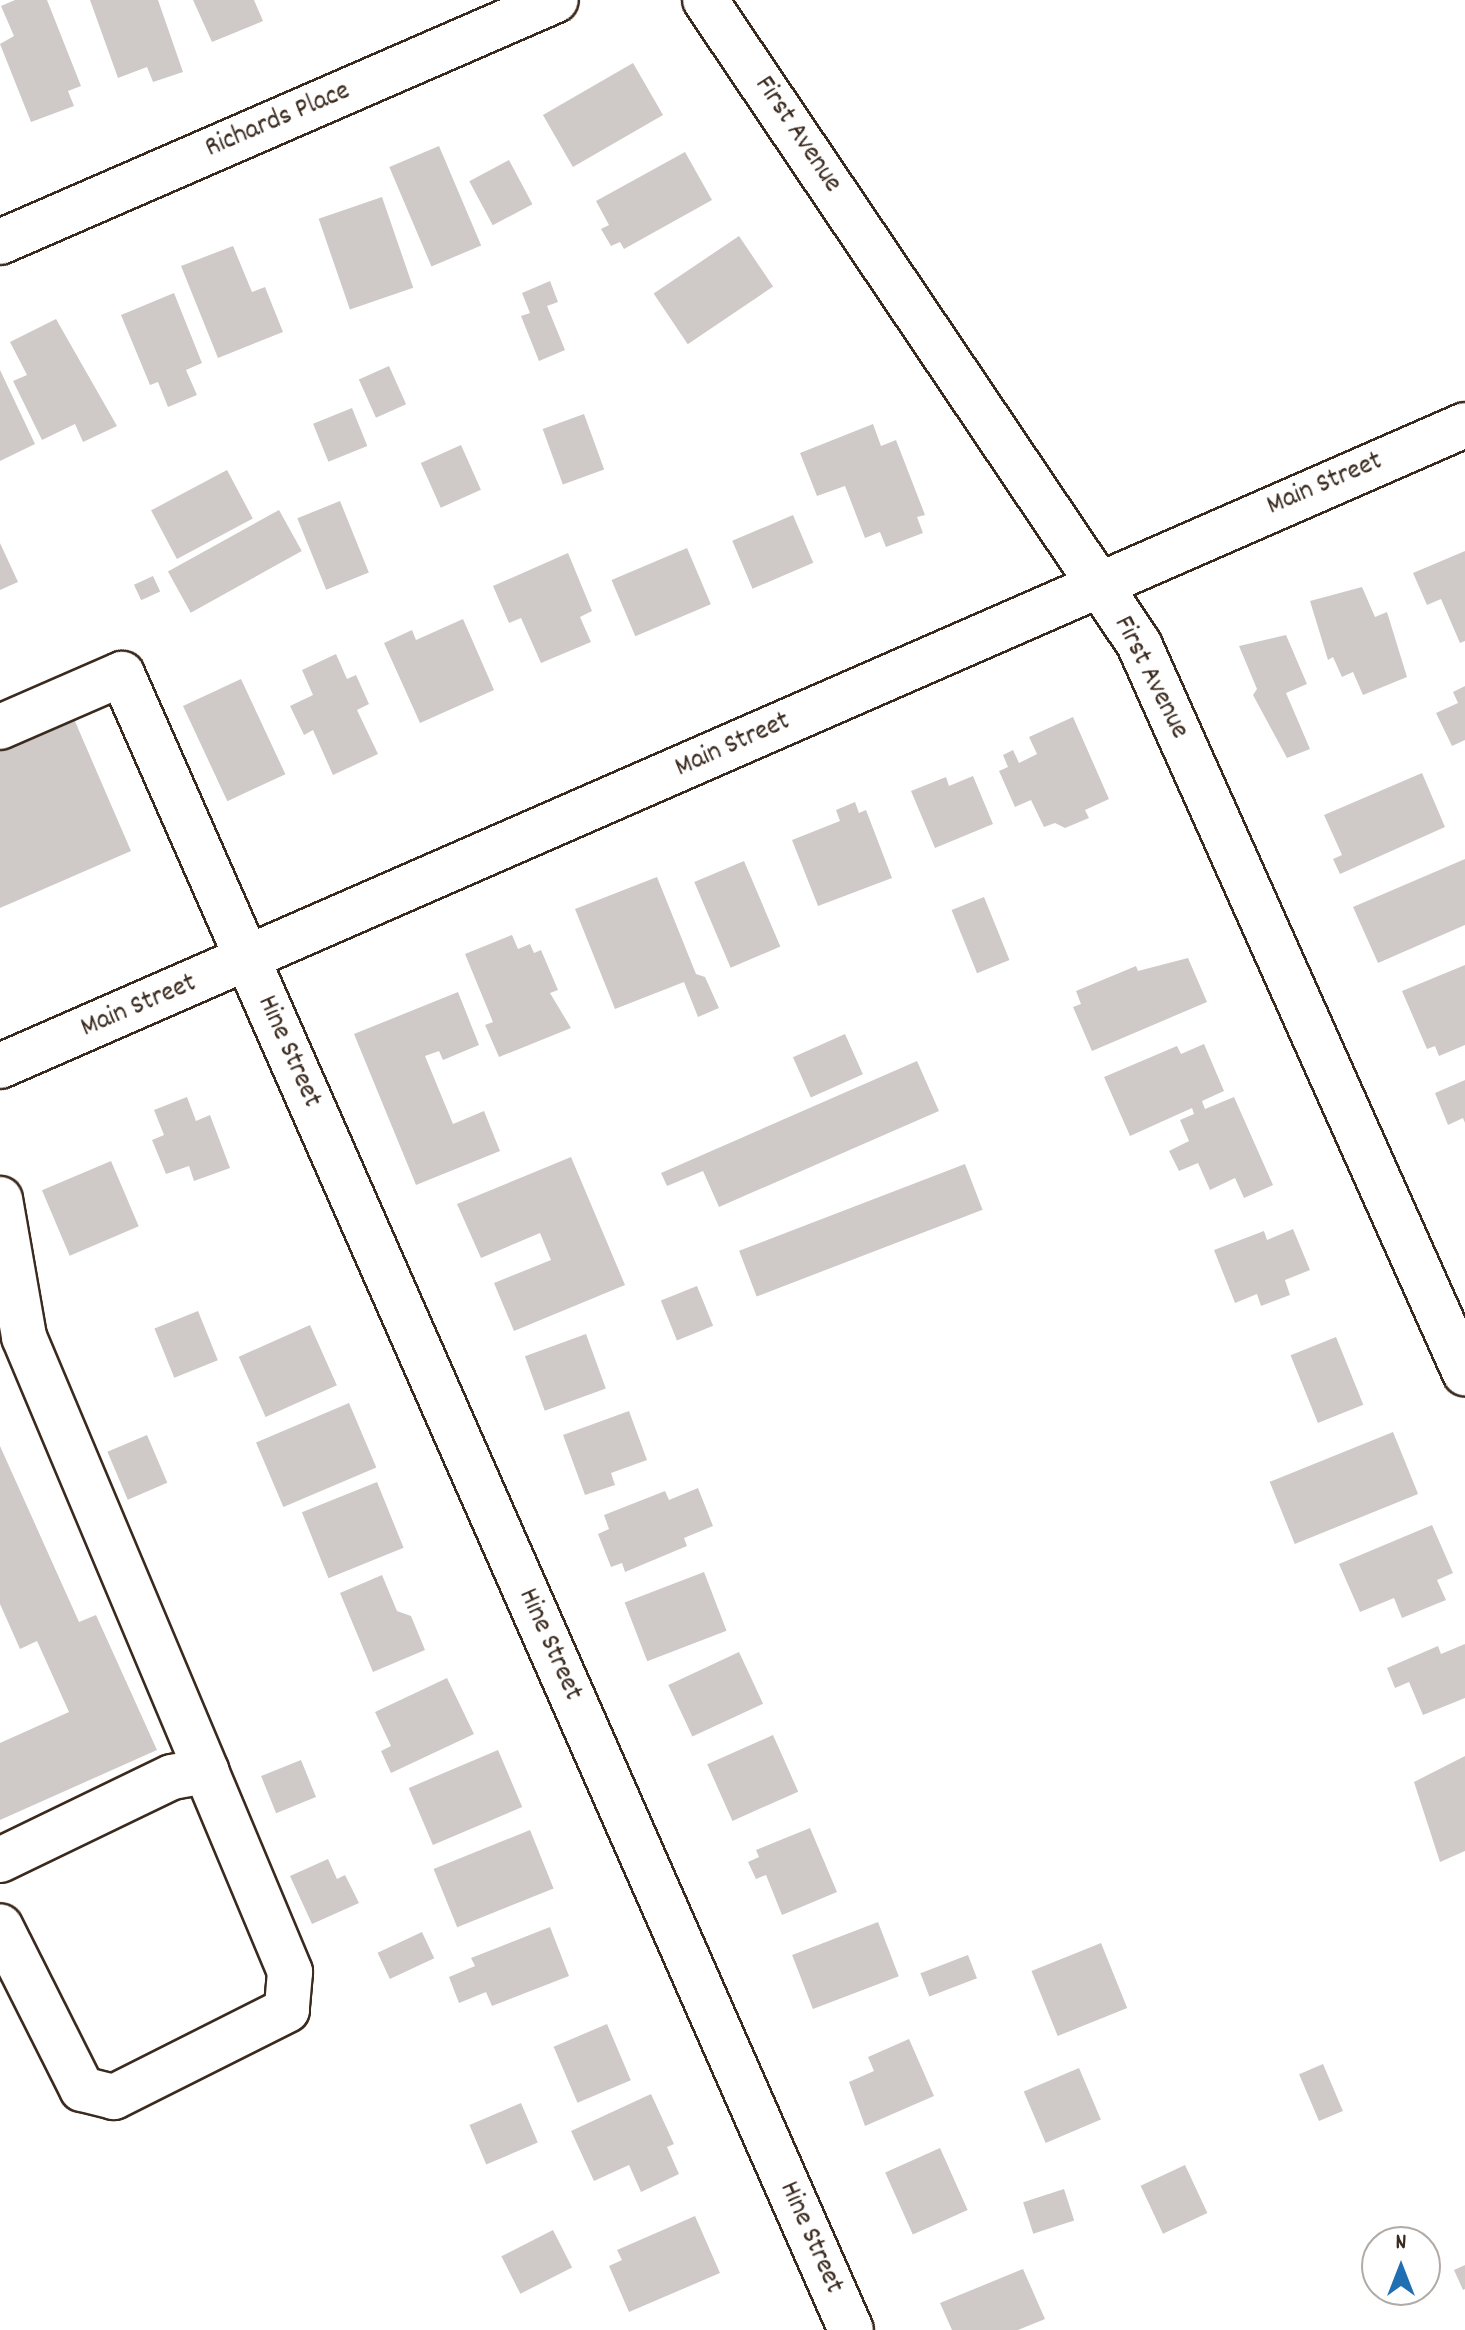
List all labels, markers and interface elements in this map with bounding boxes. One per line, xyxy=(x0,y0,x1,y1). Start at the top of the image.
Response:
street label: First Avenue xyxy=(746,70,848,200)
street label: Richards Place xyxy=(201,75,355,167)
street label: Main Street xyxy=(1262,446,1388,524)
street label: First Avenue xyxy=(1105,611,1195,745)
street label: Main Street xyxy=(670,706,796,786)
street label: Main Street xyxy=(76,968,202,1046)
street label: Hine Street xyxy=(248,991,328,1113)
street label: Hine Street xyxy=(509,1584,589,1706)
street label: Hine Street xyxy=(770,2177,850,2299)
north arrow xyxy=(1361,2226,1441,2306)
text: N xyxy=(1396,2228,1406,2259)

